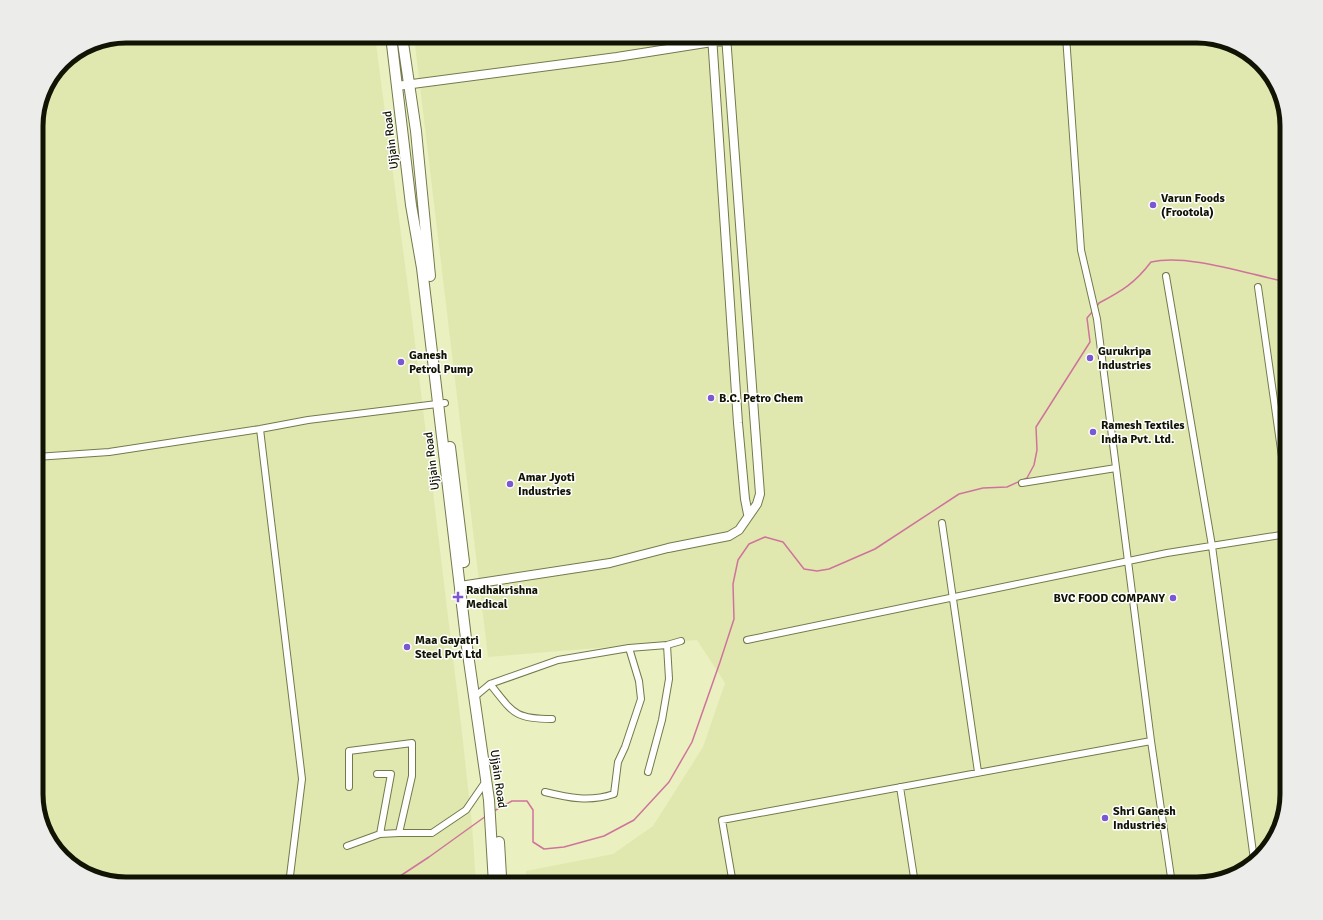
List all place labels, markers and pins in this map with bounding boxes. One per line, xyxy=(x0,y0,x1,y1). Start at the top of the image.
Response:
place label: Varun Foods (Frootola) xyxy=(1161,191,1226,220)
marker: Varun Foods (Frootola) xyxy=(1148,200,1158,210)
place label: Gurukripa Industries xyxy=(1098,344,1152,373)
place label: Ganesh Petrol Pump xyxy=(409,348,474,377)
marker: Gurukripa Industries xyxy=(1085,353,1095,363)
marker: Ganesh Petrol Pump xyxy=(396,357,406,367)
place label: B.C. Petro Chem xyxy=(719,391,803,406)
marker: B.C. Petro Chem xyxy=(706,393,716,403)
place label: Ramesh Textiles India Pvt. Ltd. xyxy=(1101,418,1185,447)
marker: Ramesh Textiles India Pvt. Ltd. xyxy=(1088,427,1098,437)
place label: Amar Jyoti Industries xyxy=(518,470,575,499)
marker: Amar Jyoti Industries xyxy=(505,479,515,489)
place label: Radhakrishna Medical xyxy=(466,583,538,612)
place label: BVC FOOD COMPANY xyxy=(1054,591,1165,606)
marker: Radhakrishna Medical xyxy=(453,592,463,602)
marker: BVC FOOD COMPANY xyxy=(1168,593,1178,603)
place label: Maa Gayatri Steel Pvt Ltd xyxy=(415,633,482,662)
marker: Maa Gayatri Steel Pvt Ltd xyxy=(402,642,412,652)
place label: Shri Ganesh Industries xyxy=(1113,804,1176,833)
marker: Shri Ganesh Industries xyxy=(1100,813,1110,823)

